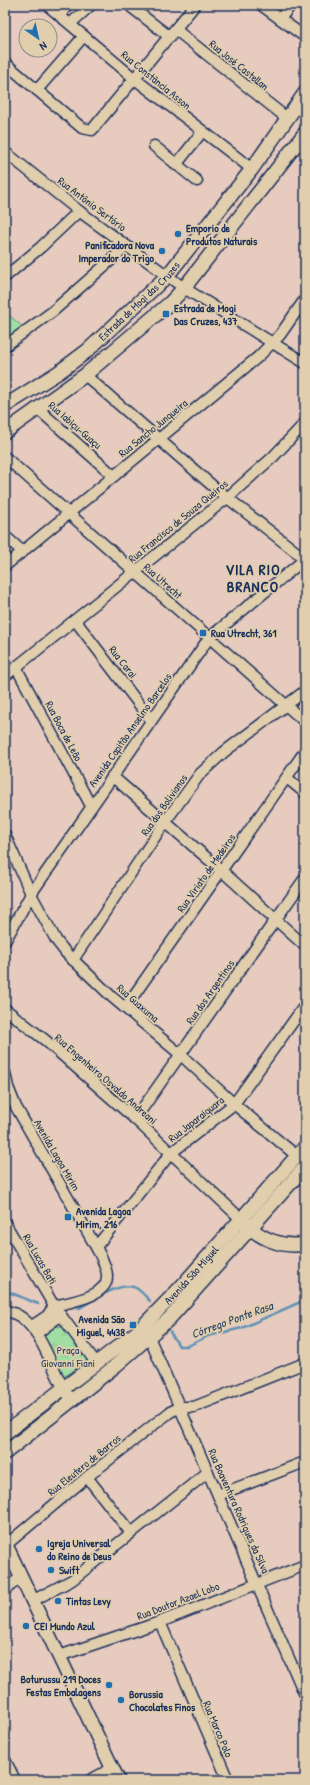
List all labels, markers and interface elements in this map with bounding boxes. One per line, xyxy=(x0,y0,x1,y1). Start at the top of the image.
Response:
north arrow xyxy=(18,18,58,58)
street label: Rua José Castellan xyxy=(206,37,272,93)
text: N xyxy=(37,39,50,54)
street label: Rua Constância Asson xyxy=(118,48,194,112)
street label: Rua Antônio Sertório xyxy=(55,174,129,235)
place label: Emporio de Produtos Naturais xyxy=(186,221,258,248)
marker: Emporio de Produtos Naturais xyxy=(173,229,183,239)
place label: Panificadora Nova Imperador do Trigo xyxy=(78,238,155,266)
marker: Panificadora Nova Imperador do Trigo xyxy=(157,246,167,256)
street label: Estrada de Mogi das Cruzes xyxy=(95,259,183,344)
place label: Estrada de Mogi Das Cruzes, 437 xyxy=(174,301,238,328)
marker: Estrada de Mogi Das Cruzes, 437 xyxy=(161,309,171,319)
street label: Rua Sancho Junqueira xyxy=(116,395,191,460)
street label: Rua Iabiçu-Guaçu xyxy=(46,398,105,452)
street label: Rua Francisco de Souza Queiros xyxy=(125,477,231,565)
district label: VILA RIO BRANCO xyxy=(226,559,280,597)
street label: Rua Utrecht xyxy=(141,560,185,602)
place label: Rua Utrecht, 361 xyxy=(211,626,276,640)
marker: Rua Utrecht, 361 xyxy=(198,628,208,638)
street label: Rua Carai xyxy=(106,643,140,681)
street label: Avenida Capitão Anselmo Barcelos xyxy=(85,670,175,790)
street label: Rua Boca de Leão xyxy=(42,699,86,764)
street label: Rua dos Bolivianos xyxy=(138,772,190,838)
street label: Rua Viriato de Medeiros xyxy=(174,831,238,915)
street label: Rua dos Argentinos xyxy=(183,957,237,1027)
street label: Rua Guaxuma xyxy=(114,981,162,1026)
street label: Rua Engenheiro Osvaldo Andreani xyxy=(52,1031,160,1127)
street label: Rua Japaraiquara xyxy=(165,1092,227,1145)
street label: Avenida Lagoa Mirim xyxy=(31,1117,83,1194)
place label: Avenida Lagoa Mirim, 216 xyxy=(76,1204,131,1231)
marker: Avenida Lagoa Mirim, 216 xyxy=(63,1212,73,1222)
street label: Rua Lucas Bati xyxy=(20,1231,60,1287)
street label: Avenida São Miguel xyxy=(161,1242,222,1307)
water label: Córrego Ponte Rasa xyxy=(189,1296,276,1342)
place label: Avenida São Miguel, 4438 xyxy=(77,1312,126,1340)
marker: Avenida São Miguel, 4438 xyxy=(128,1320,138,1330)
park label: Praça Giovanni Fiani xyxy=(41,1343,95,1370)
street label: Rua Eleutero de Barros xyxy=(44,1431,124,1499)
street label: Rua Boaventura Rodrigues da Silva xyxy=(205,1447,273,1576)
place label: Igreja Universal do Reino de Deus xyxy=(47,1536,112,1563)
marker: Igreja Universal do Reino de Deus xyxy=(34,1544,44,1554)
place label: Swift xyxy=(59,1563,81,1577)
marker: Swift xyxy=(46,1565,56,1575)
street label: Rua Doutor Azael Lobo xyxy=(135,1579,222,1623)
place label: Tintas Levy xyxy=(65,1594,111,1609)
marker: Tintas Levy xyxy=(53,1596,63,1606)
place label: CEI Mundo Azul xyxy=(34,1619,96,1633)
marker: CEI Mundo Azul xyxy=(21,1621,31,1631)
place label: Boturussu 219 Doces Festas Embalagens xyxy=(21,1672,102,1700)
marker: Boturussu 219 Doces Festas Embalagens xyxy=(104,1680,114,1690)
place label: Borussia Chocolates Finos xyxy=(129,1687,196,1714)
marker: Borussia Chocolates Finos xyxy=(116,1695,126,1705)
street label: Rua Marco Polo xyxy=(200,1699,236,1760)

